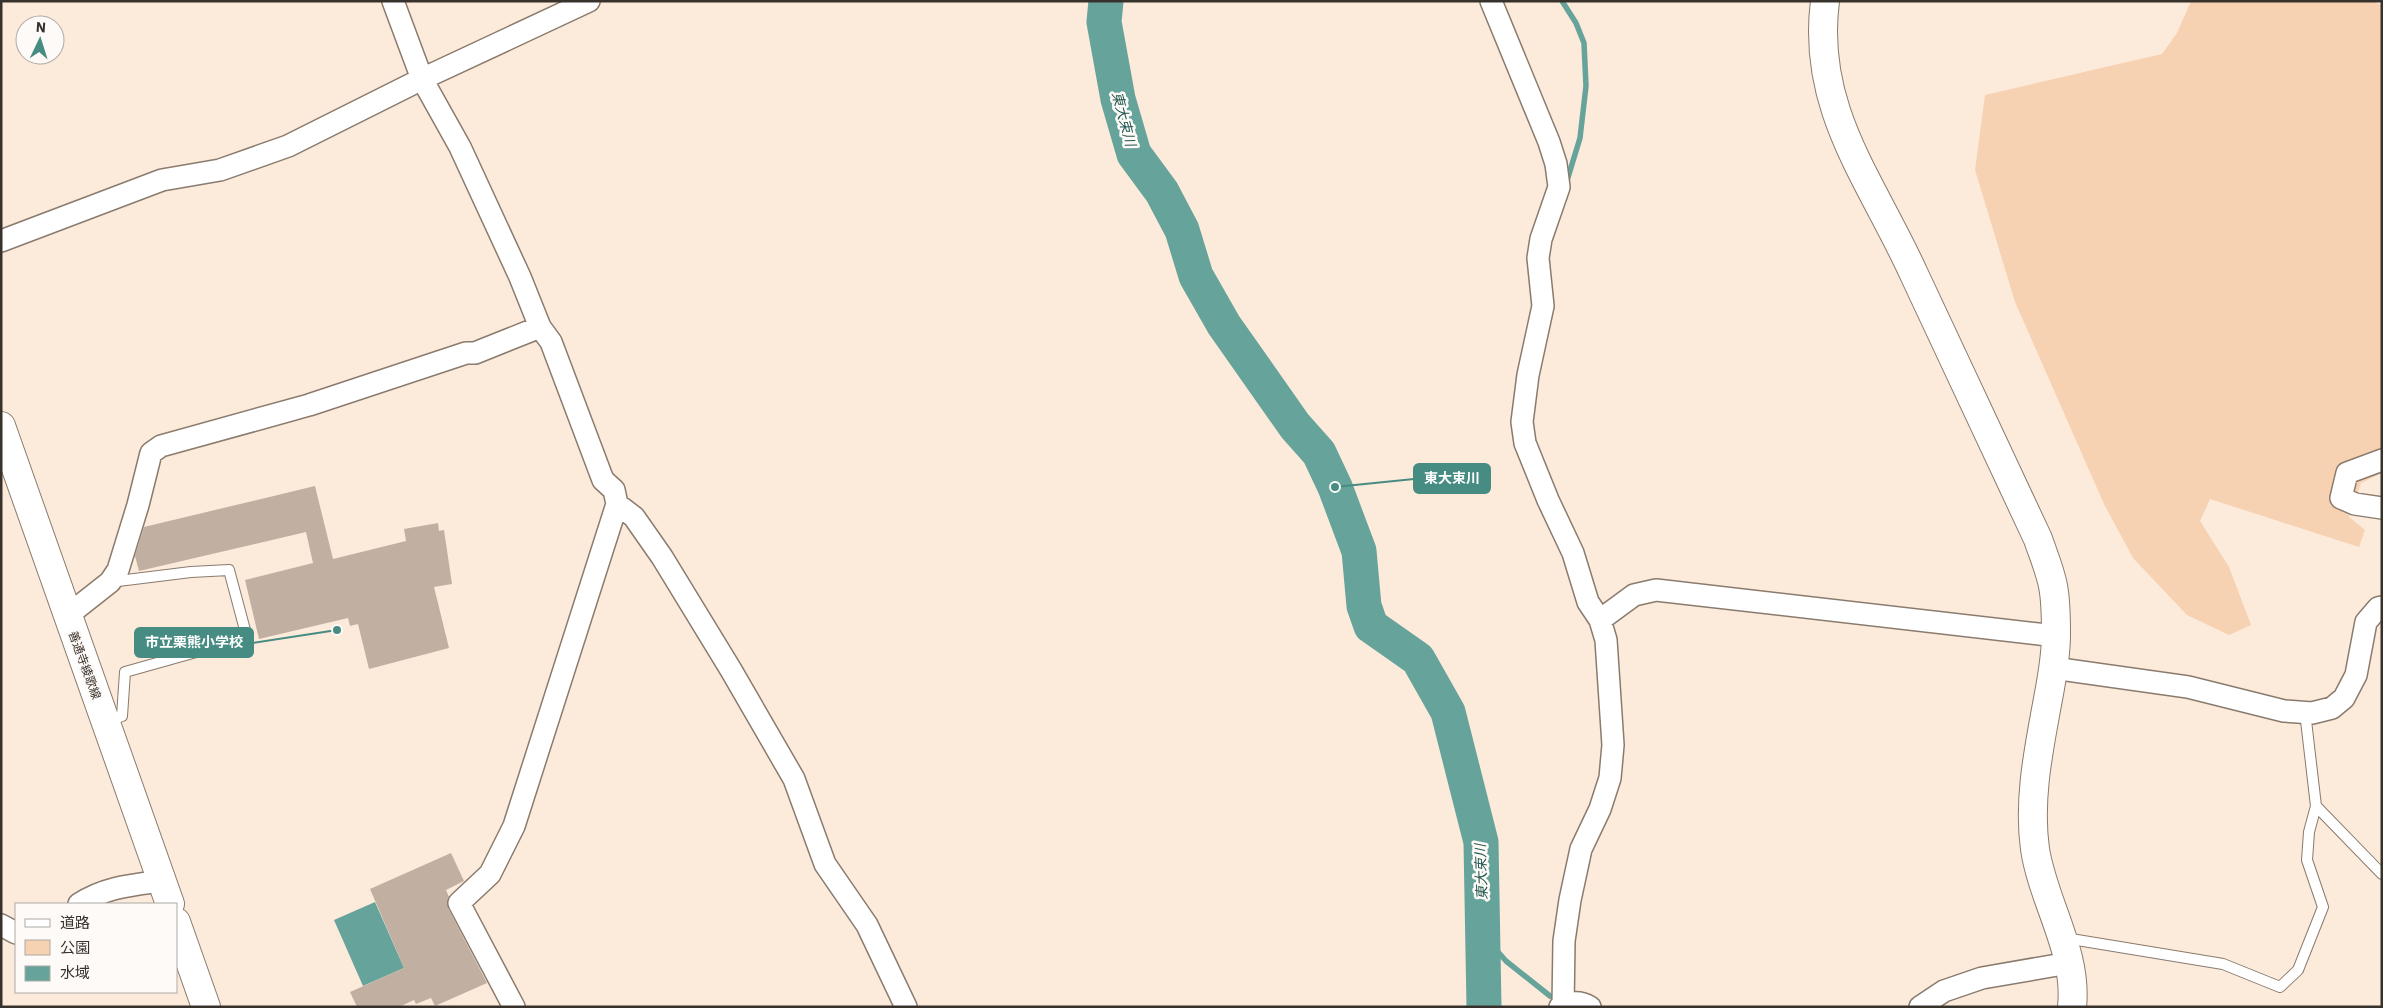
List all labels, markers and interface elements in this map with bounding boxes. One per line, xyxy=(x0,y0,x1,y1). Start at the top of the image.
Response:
north arrow xyxy=(15,15,65,65)
text: N xyxy=(35,18,47,36)
water label: 東大束川 xyxy=(1108,90,1140,150)
callout: 東大束川 xyxy=(1414,464,1490,493)
text: 東大束川 xyxy=(1424,469,1480,487)
callout: 市立栗熊小学校 xyxy=(135,628,253,657)
street label: 善通寺綾歌線 xyxy=(66,629,104,701)
text: 市立栗熊小学校 xyxy=(145,633,243,651)
water label: 東大束川 xyxy=(1471,842,1491,900)
legend xyxy=(15,903,178,993)
text: 道路 xyxy=(60,913,90,932)
text: 公園 xyxy=(60,938,90,957)
text: 水域 xyxy=(60,963,90,982)

